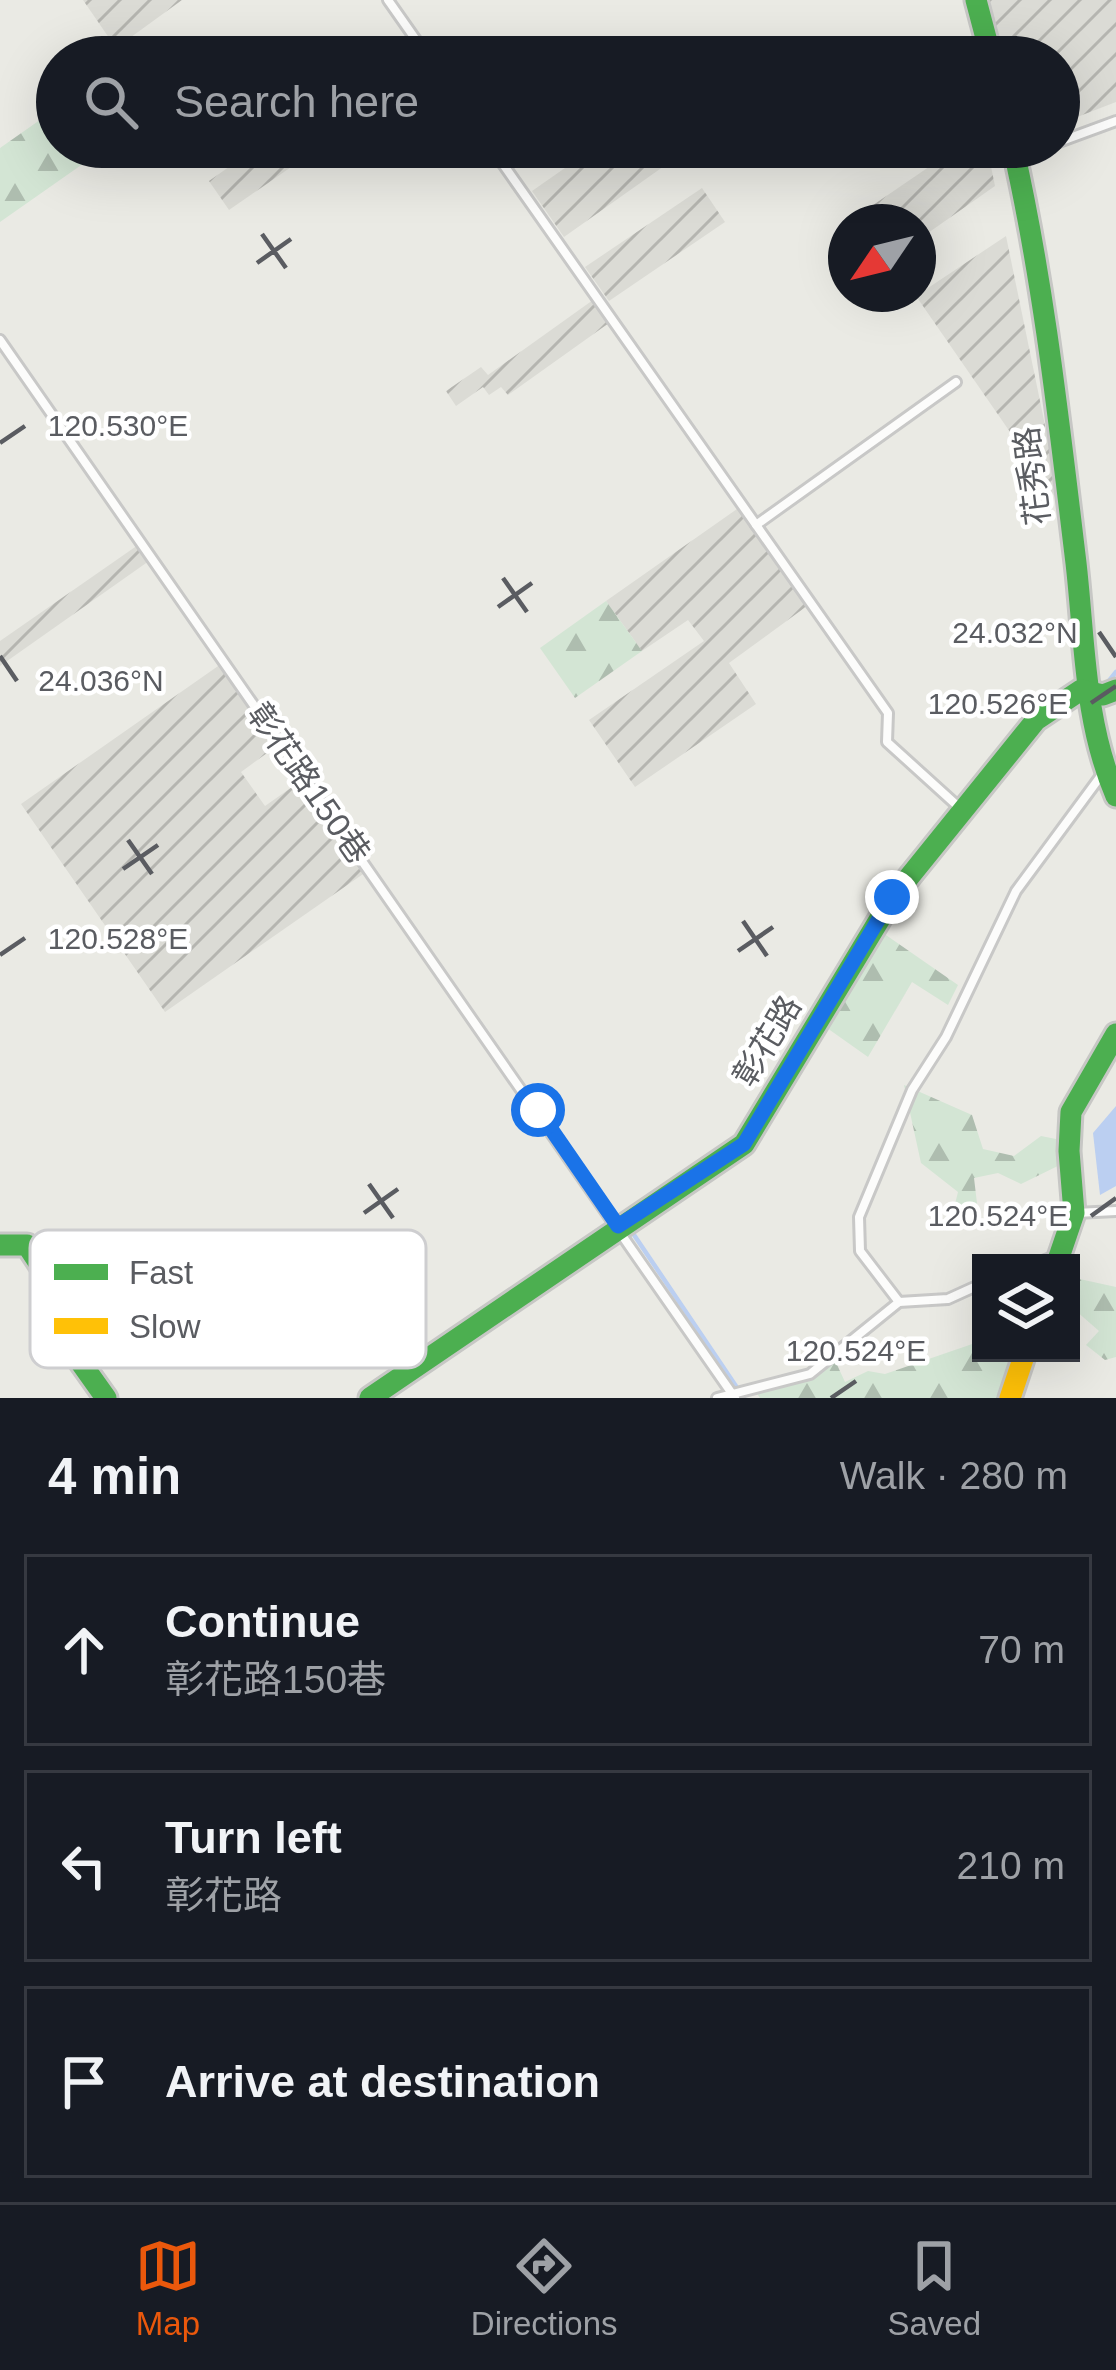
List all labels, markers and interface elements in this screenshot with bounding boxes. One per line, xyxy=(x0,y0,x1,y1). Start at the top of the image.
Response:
search box xyxy=(36,36,1080,168)
icon: search xyxy=(78,69,144,135)
text: Search here xyxy=(174,76,419,127)
north arrow xyxy=(828,204,936,312)
text: 120.530°E xyxy=(48,409,188,442)
street label: 花秀路 xyxy=(1008,425,1056,527)
text: 24.032°N xyxy=(952,616,1078,649)
text: 24.036°N xyxy=(38,664,164,697)
text: 120.526°E xyxy=(928,687,1068,720)
street label: 彰花路150巷 xyxy=(240,696,378,870)
route end xyxy=(865,870,919,924)
text: 120.528°E xyxy=(48,922,188,955)
street label: 彰花路 xyxy=(726,989,808,1093)
route start xyxy=(511,1083,565,1137)
text: 120.524°E xyxy=(928,1199,1068,1232)
legend xyxy=(30,1230,426,1368)
text: Fast xyxy=(129,1254,193,1291)
map controls xyxy=(972,1254,1080,1362)
button: layers xyxy=(972,1254,1080,1362)
text: Slow xyxy=(129,1308,201,1345)
text: 120.524°E xyxy=(786,1334,926,1367)
text: 4 min xyxy=(48,1448,181,1505)
text: Walk · 280 m xyxy=(840,1454,1068,1497)
text: Continue xyxy=(165,1596,360,1647)
icon: ahead xyxy=(51,1617,117,1683)
text: 70 m xyxy=(978,1628,1065,1671)
text: 彰花路150巷 xyxy=(165,1658,386,1701)
text: Turn left xyxy=(165,1812,342,1863)
icon: left xyxy=(51,1833,117,1899)
text: 210 m xyxy=(957,1844,1065,1887)
text: 彰花路 xyxy=(165,1874,282,1917)
icon: arrive xyxy=(51,2049,117,2115)
text: Arrive at destination xyxy=(165,2056,600,2107)
tab: Map xyxy=(135,2233,201,2343)
tab: Directions xyxy=(471,2233,618,2343)
tab: Saved xyxy=(887,2233,981,2343)

